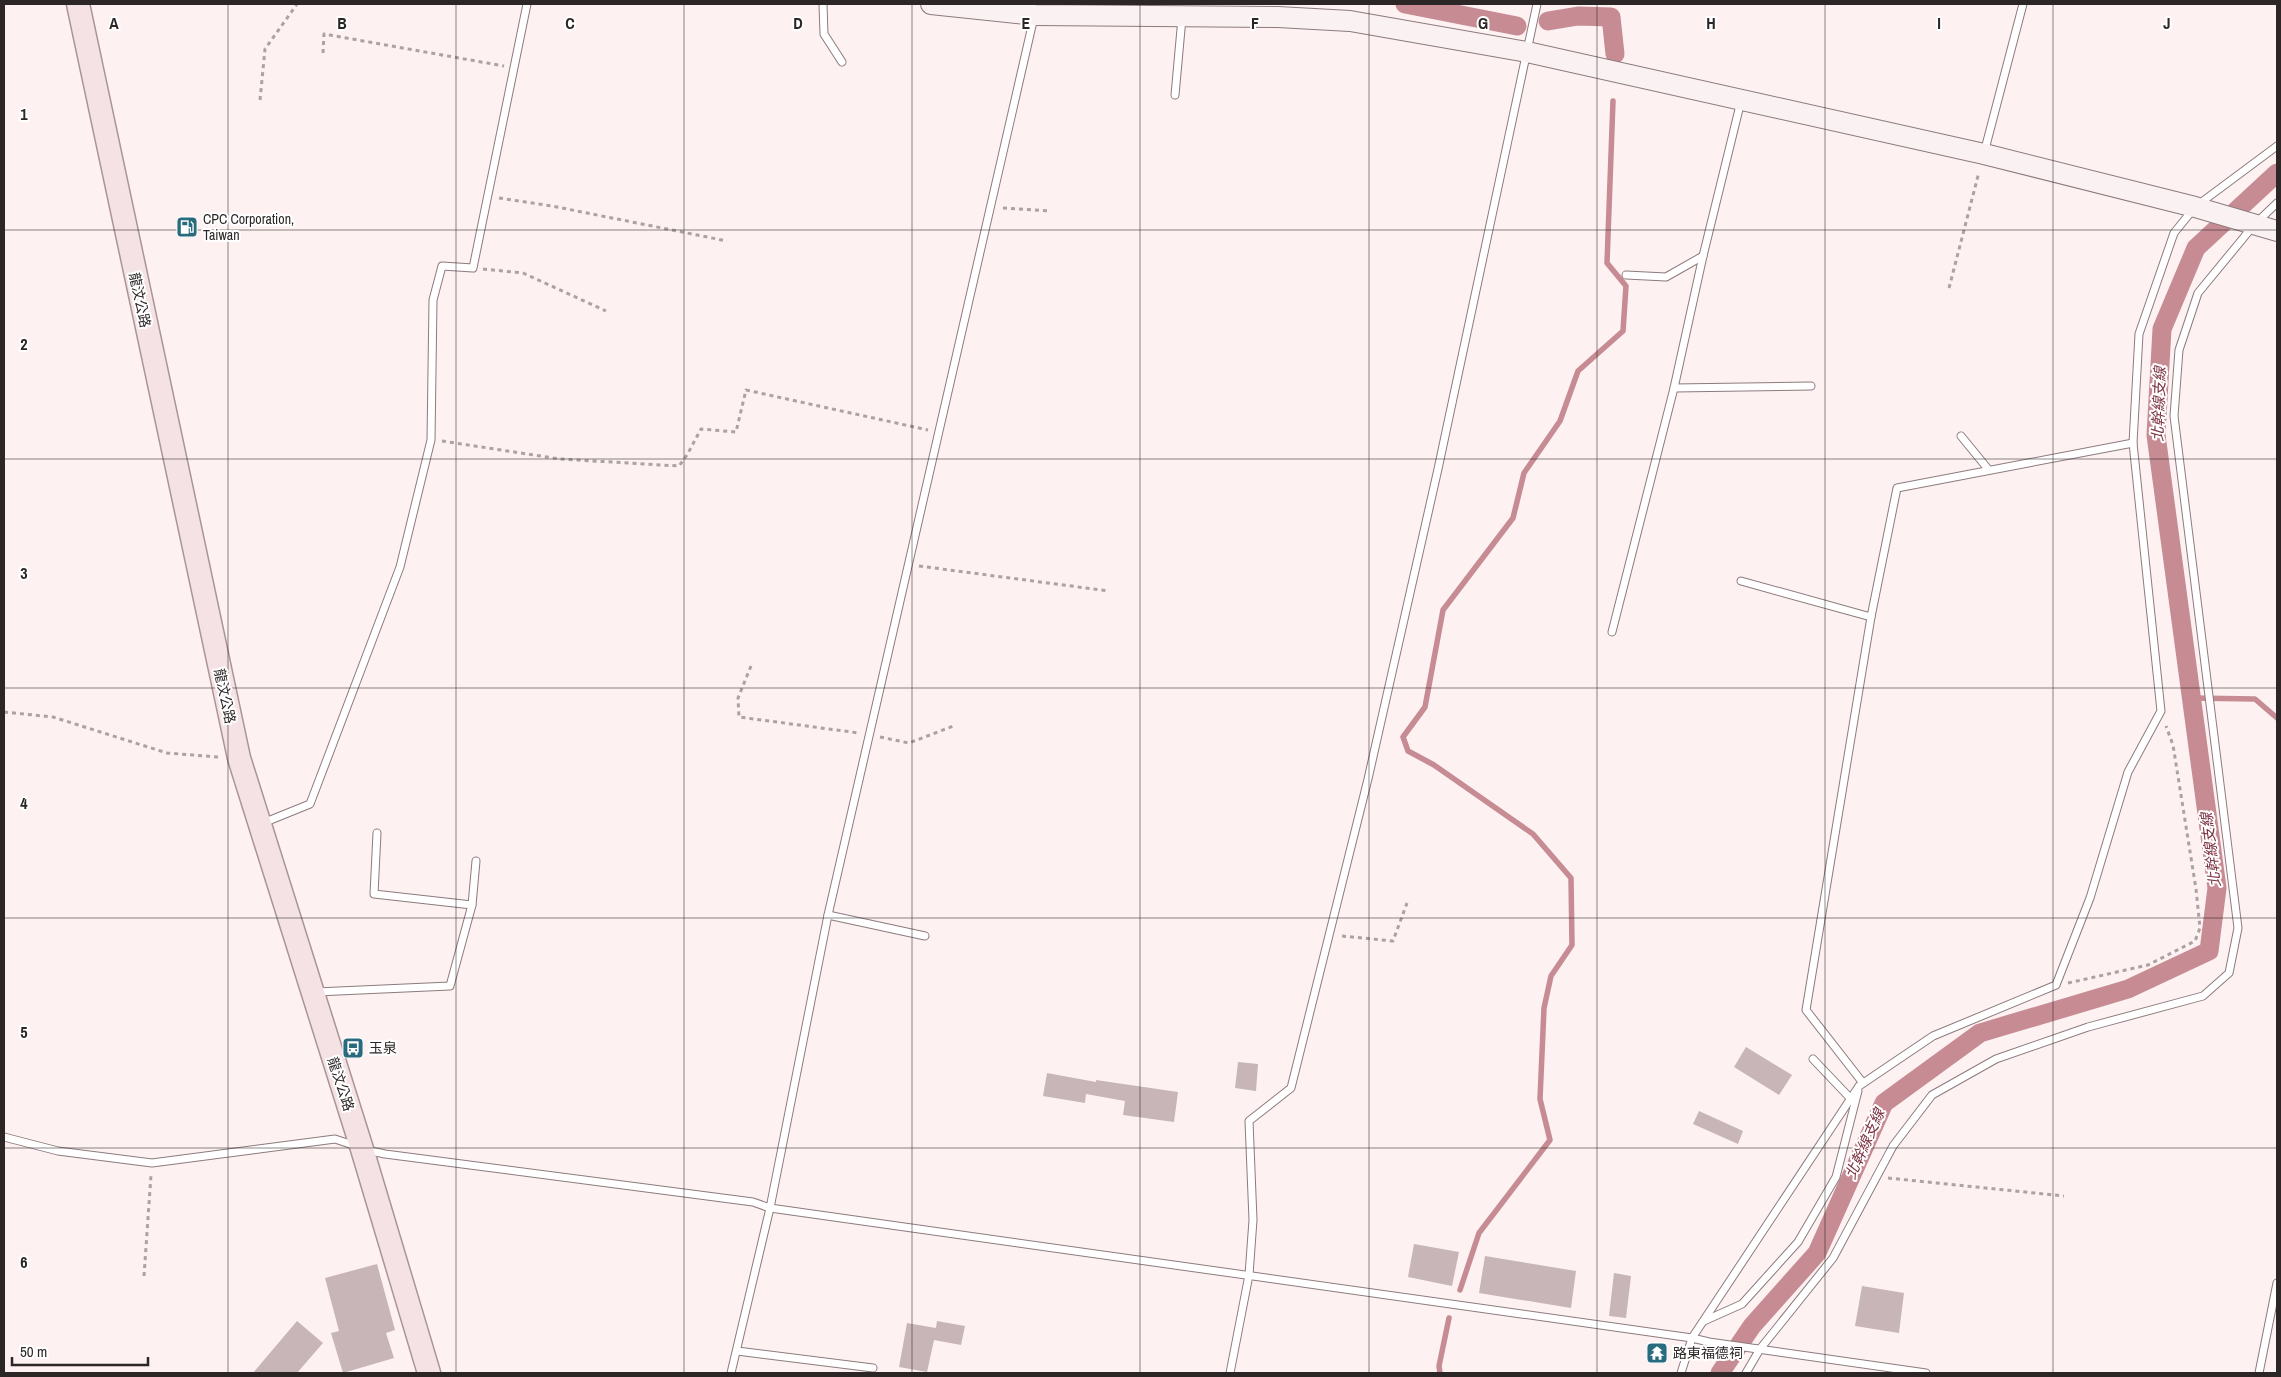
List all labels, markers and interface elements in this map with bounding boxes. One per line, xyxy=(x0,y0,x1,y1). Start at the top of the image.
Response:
text: A xyxy=(109,12,119,34)
text: B xyxy=(337,12,347,34)
text: C xyxy=(565,12,575,34)
text: D xyxy=(793,12,803,34)
text: E xyxy=(1022,12,1031,34)
text: F xyxy=(1251,12,1259,34)
text: G xyxy=(1478,12,1488,34)
text: H xyxy=(1706,12,1716,34)
text: I xyxy=(1937,12,1941,34)
text: J xyxy=(2163,12,2171,34)
text: 1 xyxy=(20,103,28,125)
place label: CPC Corporation, Taiwan xyxy=(203,210,294,244)
fuel station icon: CPC Corporation, Taiwan xyxy=(175,215,199,239)
street label: 龍汶公路 xyxy=(125,271,155,329)
text: 2 xyxy=(20,333,28,355)
water label: 北幹線支線 xyxy=(2147,364,2170,442)
text: 3 xyxy=(20,562,28,584)
street label: 龍汶公路 xyxy=(210,667,240,725)
text: 4 xyxy=(20,792,28,814)
water label: 北幹線支線 xyxy=(2195,810,2225,889)
text: 5 xyxy=(20,1021,28,1043)
bus stop icon: 玉泉 xyxy=(341,1036,365,1060)
place label: 玉泉 xyxy=(369,1039,397,1057)
street label: 龍汶公路 xyxy=(324,1055,358,1113)
water label: 北幹線支線 xyxy=(1840,1103,1890,1182)
text: 6 xyxy=(20,1251,28,1273)
scale bar xyxy=(12,1334,149,1366)
text: 50 m xyxy=(20,1341,47,1362)
temple icon: 路東福德祠 xyxy=(1645,1341,1669,1365)
place label: 路東福德祠 xyxy=(1673,1344,1743,1362)

